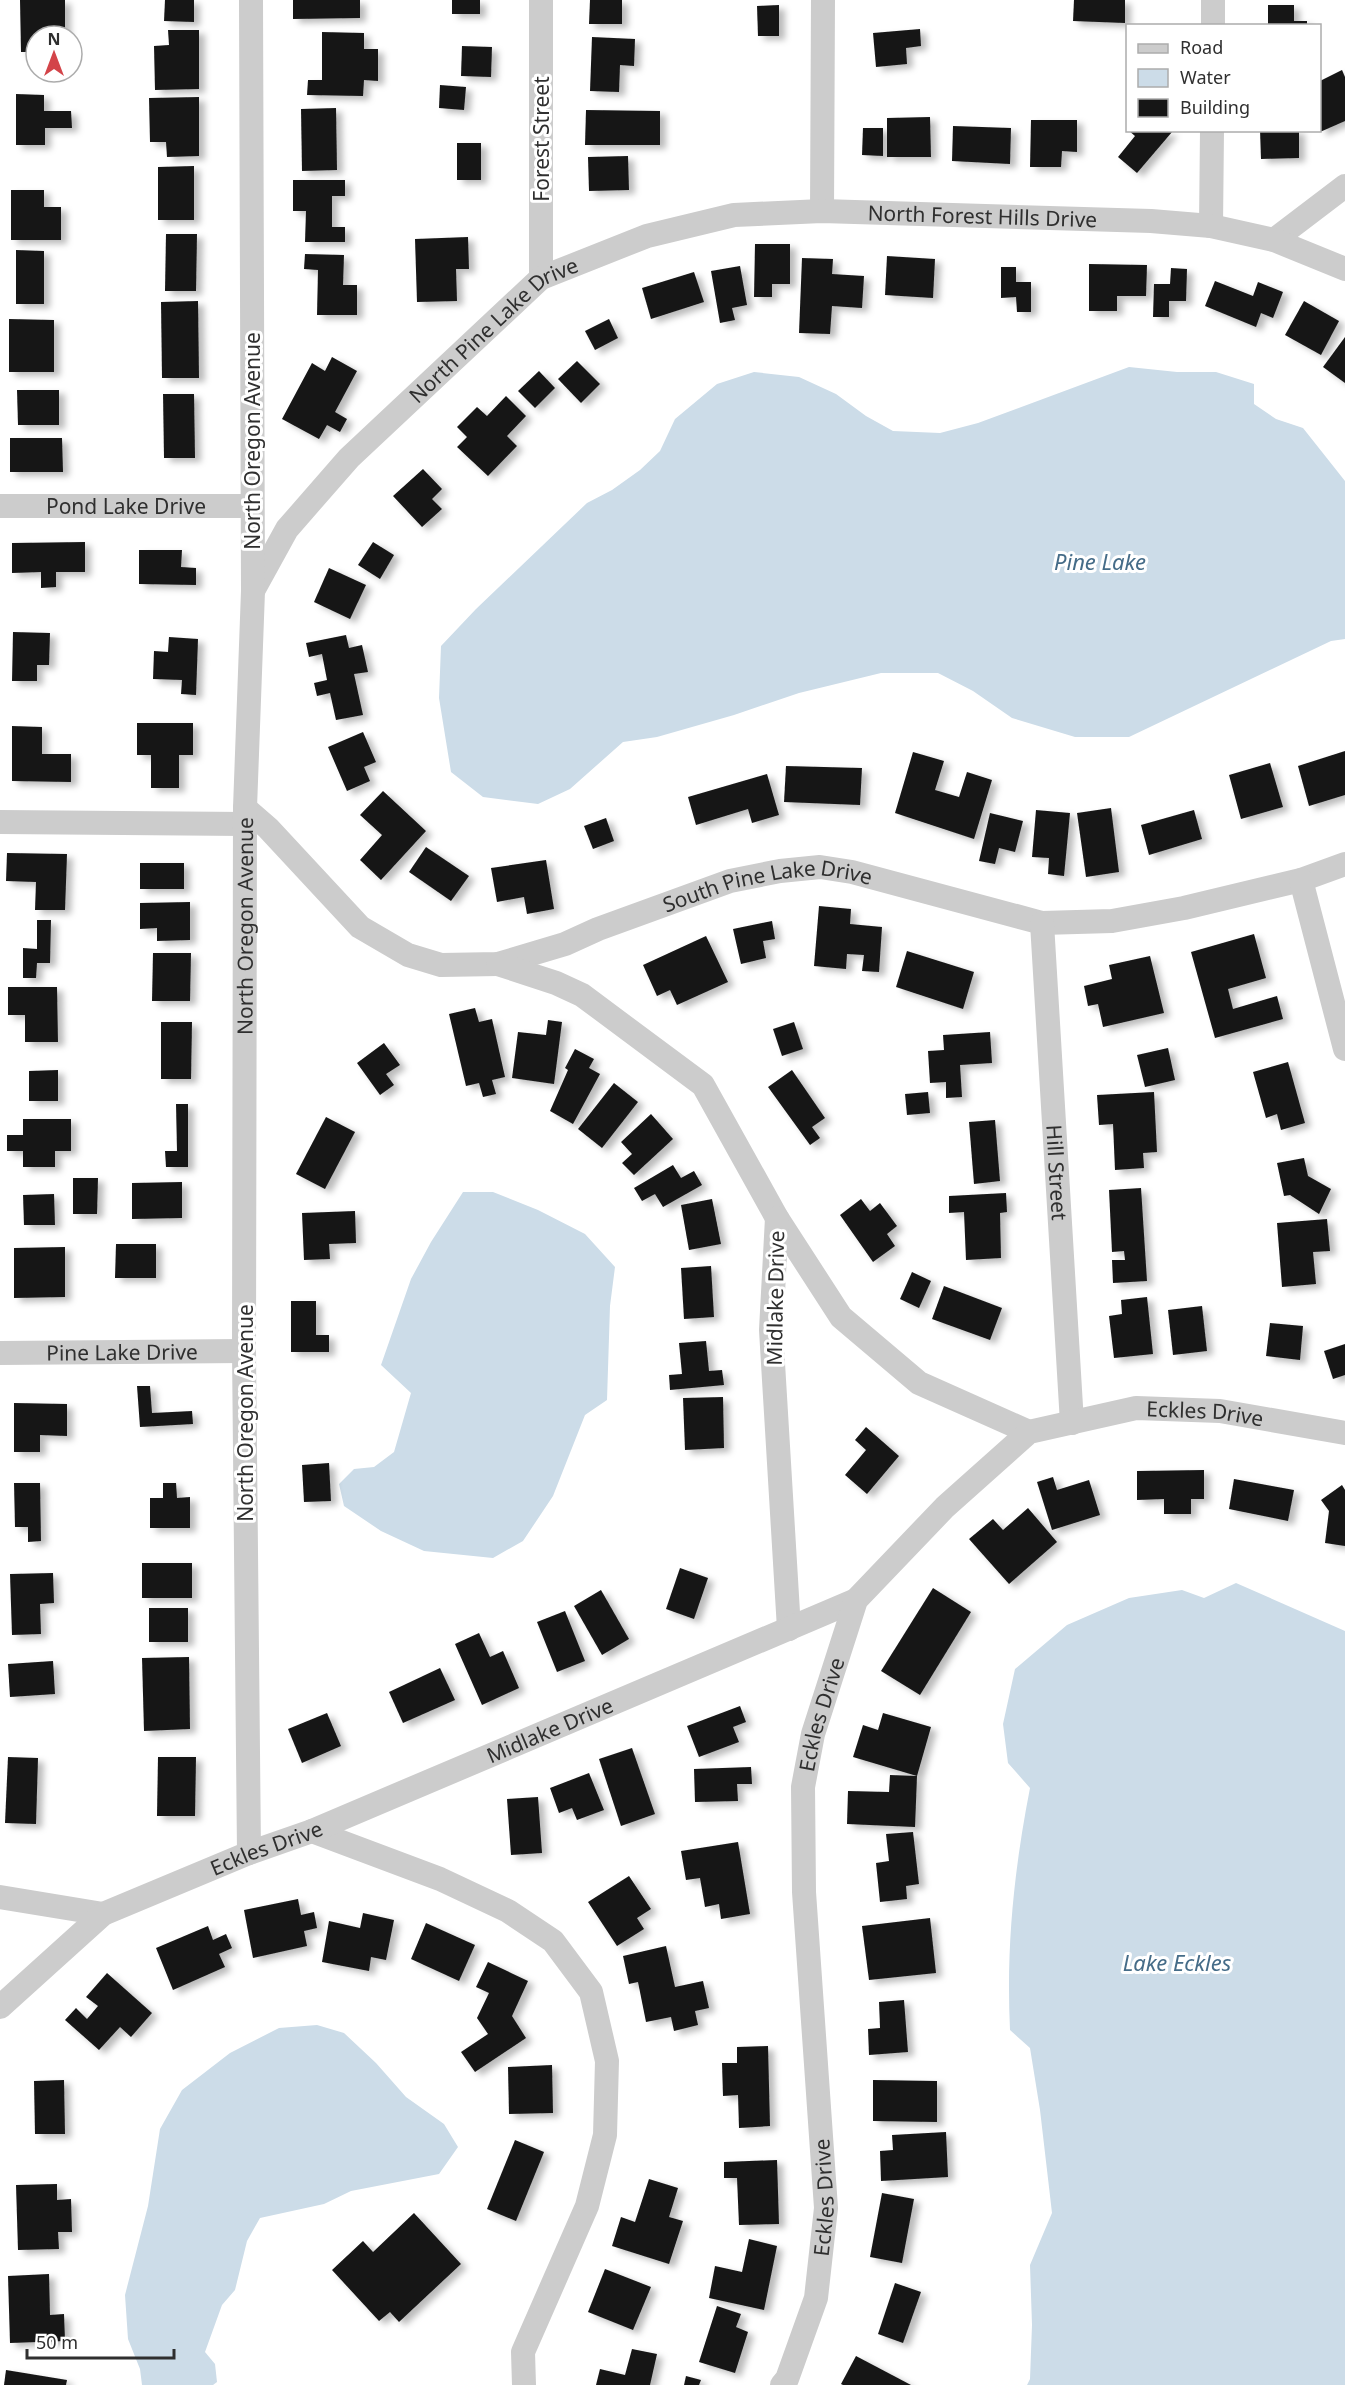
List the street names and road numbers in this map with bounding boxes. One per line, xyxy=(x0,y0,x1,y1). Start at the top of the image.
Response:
street label: Forest Street xyxy=(527,76,555,202)
street label: North Forest Hills Drive xyxy=(867,198,1098,233)
street label: North Pine Lake Drive xyxy=(403,251,582,409)
street label: North Oregon Avenue xyxy=(238,332,266,550)
street label: Pond Lake Drive xyxy=(46,492,206,520)
street label: North Oregon Avenue xyxy=(231,817,259,1035)
street label: South Pine Lake Drive xyxy=(659,853,876,918)
street label: Hill Street xyxy=(1040,1124,1074,1222)
street label: Midlake Drive xyxy=(760,1230,790,1366)
street label: North Oregon Avenue xyxy=(231,1304,259,1522)
street label: Pine Lake Drive xyxy=(46,1337,198,1367)
street label: Eckles Drive xyxy=(1146,1394,1266,1432)
street label: Eckles Drive xyxy=(792,1654,851,1774)
street label: Midlake Drive xyxy=(482,1691,617,1769)
street label: Eckles Drive xyxy=(206,1814,327,1882)
street label: Eckles Drive xyxy=(807,2138,840,2258)

